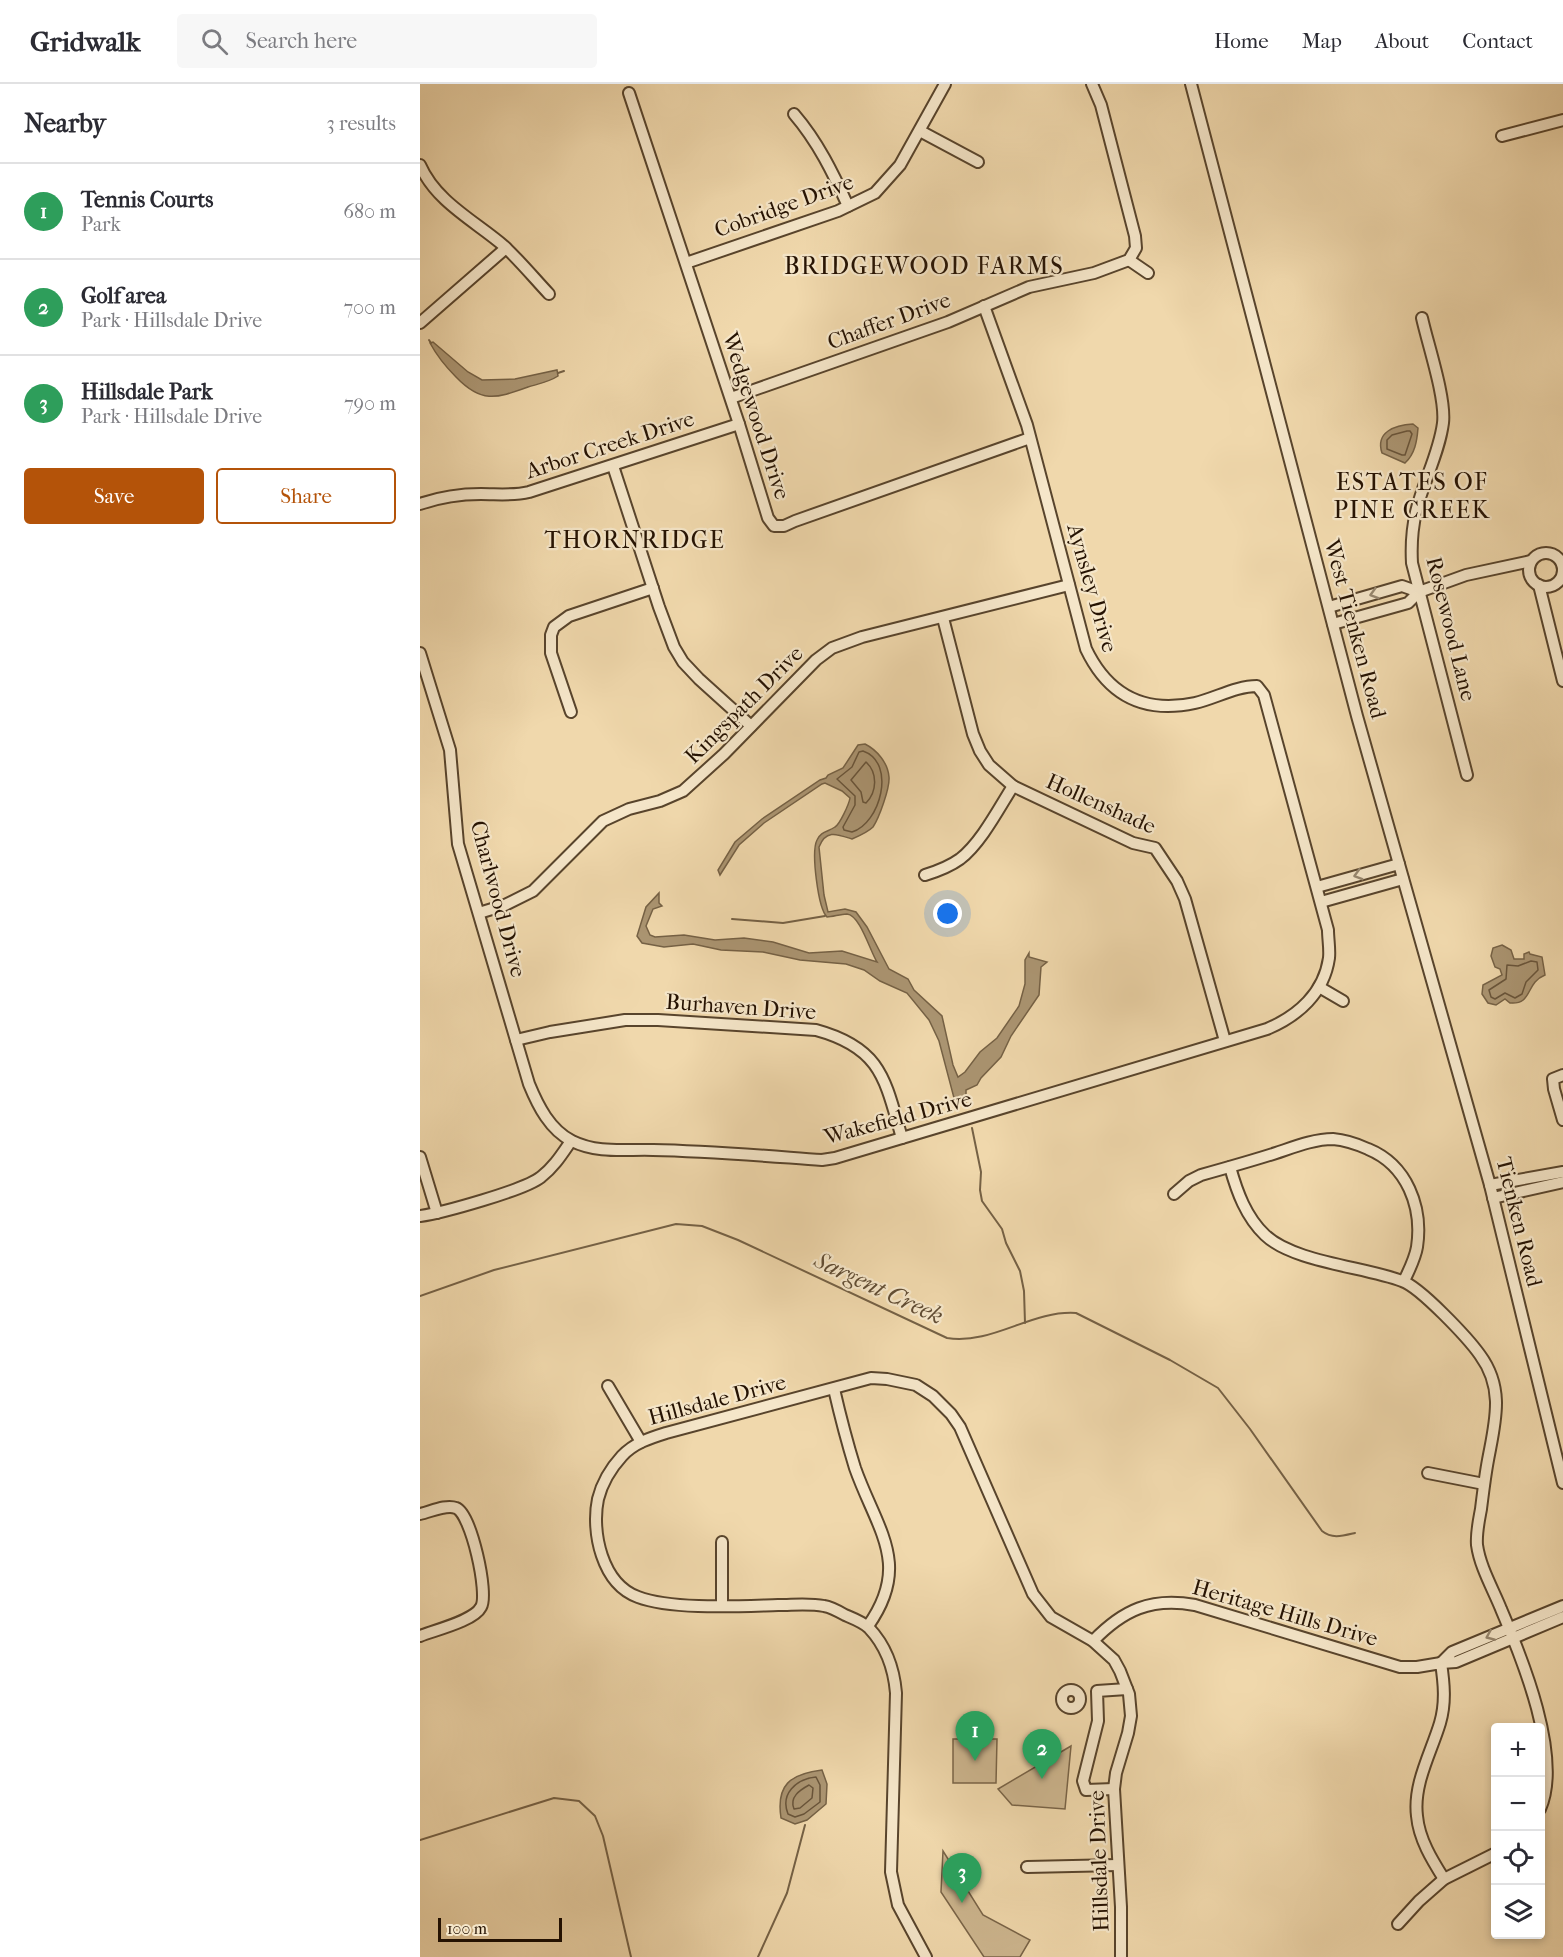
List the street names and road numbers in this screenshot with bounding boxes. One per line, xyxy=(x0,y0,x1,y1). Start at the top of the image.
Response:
street label: Cobridge Drive xyxy=(711,169,857,243)
street label: Chaffer Drive xyxy=(824,287,954,355)
street label: Wedgewood Drive xyxy=(716,328,795,503)
street label: Arbor Creek Drive xyxy=(522,405,698,485)
street label: Aynsley Drive xyxy=(1061,520,1123,655)
street label: West Tienken Road xyxy=(1318,536,1392,722)
street label: Rosewood Lane xyxy=(1421,554,1481,704)
street label: Kingspath Drive xyxy=(680,641,808,769)
street label: Hollenshade xyxy=(1042,768,1160,840)
street label: Charlwood Drive xyxy=(465,818,531,980)
street label: Burhaven Drive xyxy=(665,989,817,1025)
street label: Wakefield Drive xyxy=(820,1086,975,1150)
street label: Tienken Road xyxy=(1490,1154,1548,1291)
street label: Hillsdale Drive xyxy=(645,1369,789,1431)
street label: Heritage Hills Drive xyxy=(1189,1574,1381,1652)
street label: Hillsdale Drive xyxy=(1084,1790,1114,1932)

